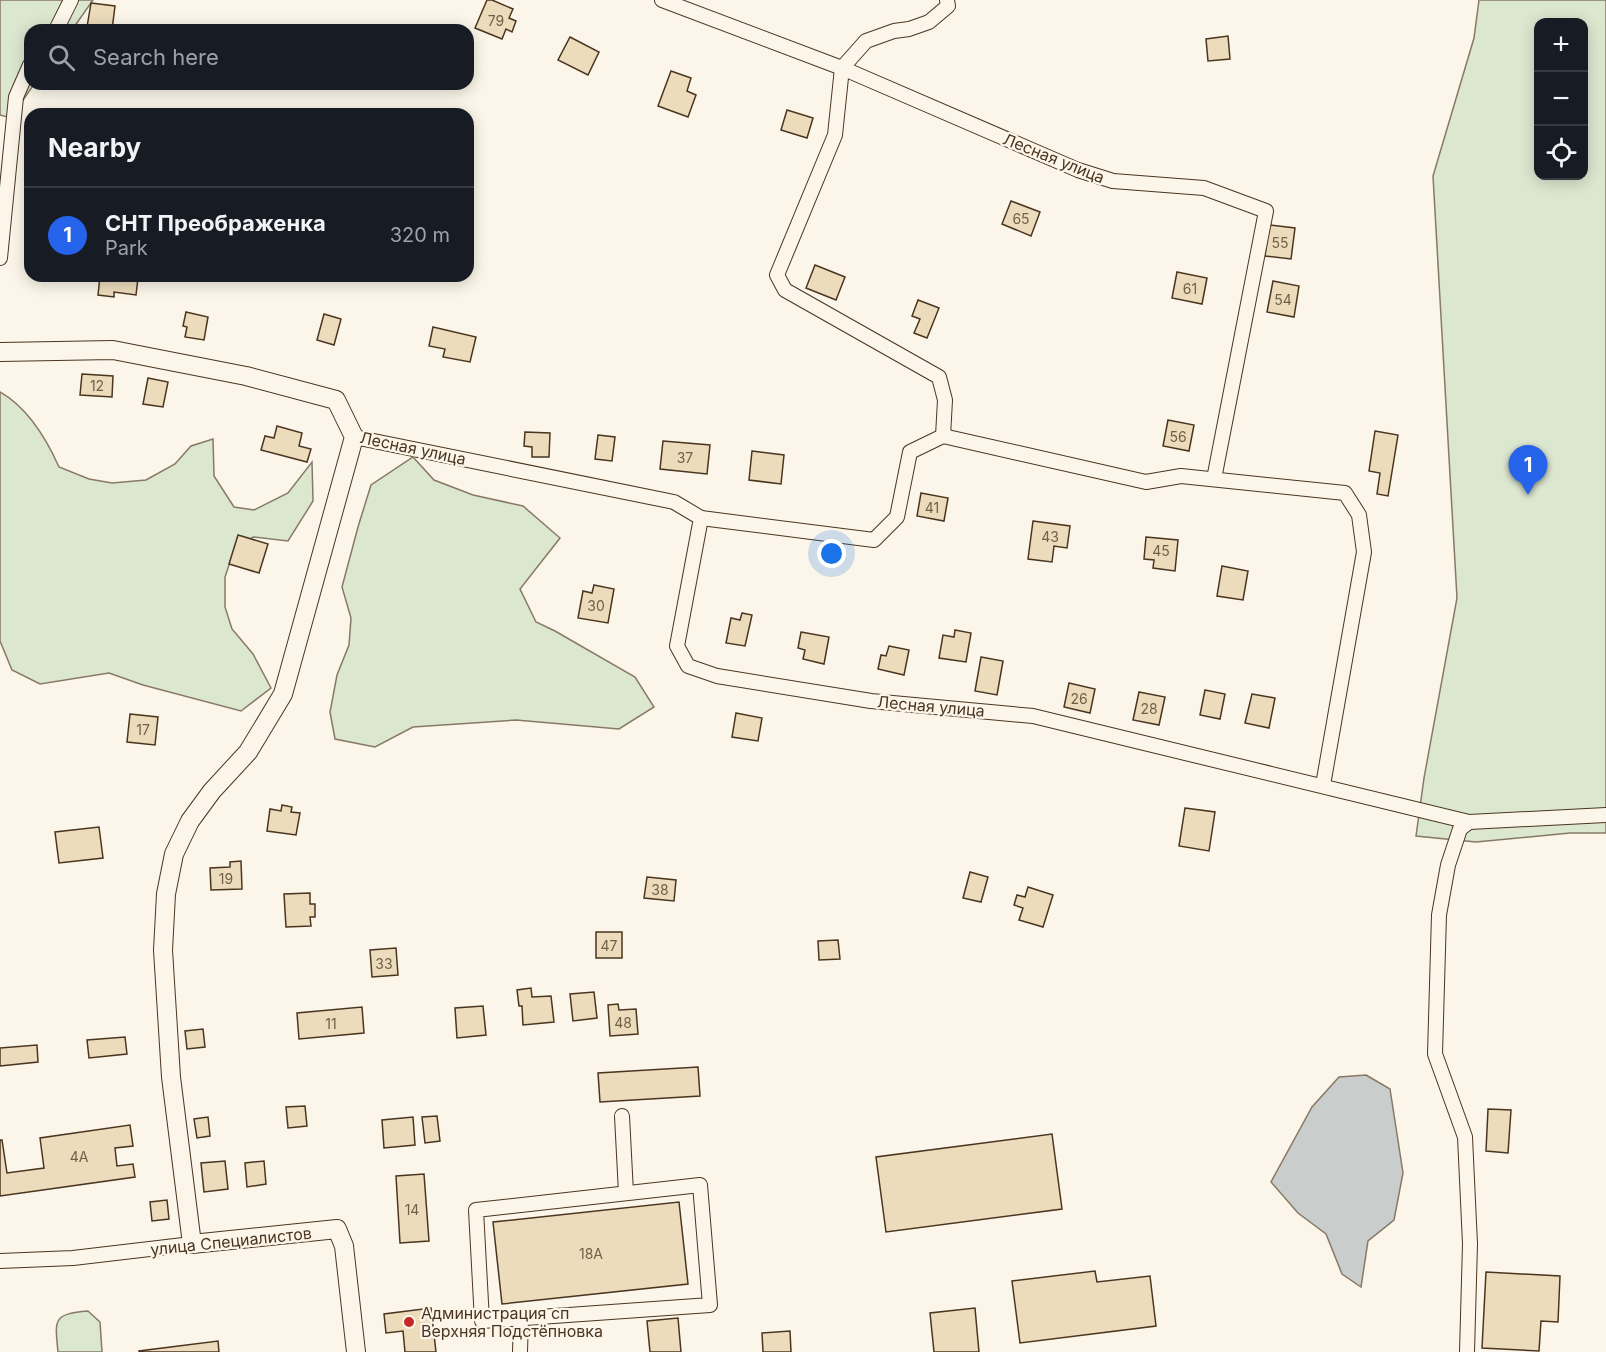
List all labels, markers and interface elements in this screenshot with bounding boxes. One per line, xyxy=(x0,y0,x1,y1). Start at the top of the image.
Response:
house number: 79 xyxy=(488,12,504,29)
map controls xyxy=(1534,18,1588,180)
button: + xyxy=(1534,18,1588,72)
search box xyxy=(24,24,474,90)
icon: search xyxy=(45,41,78,74)
text: Search here xyxy=(93,44,219,70)
button: − xyxy=(1534,72,1588,126)
button: locate xyxy=(1534,126,1588,180)
street label: Лесная улица xyxy=(1000,129,1108,187)
text: Nearby xyxy=(48,132,141,163)
text: СНТ Преображенка xyxy=(105,210,326,236)
house number: 65 xyxy=(1012,210,1030,227)
text: 1 xyxy=(63,223,72,247)
text: 320 m xyxy=(390,223,450,247)
house number: 55 xyxy=(1271,234,1289,251)
text: Park xyxy=(105,236,148,260)
house number: 61 xyxy=(1183,280,1197,297)
house number: 54 xyxy=(1274,291,1292,308)
house number: 12 xyxy=(90,377,104,394)
street label: Лесная улица xyxy=(358,427,468,469)
house number: 56 xyxy=(1169,428,1187,445)
pin: 1 xyxy=(1508,446,1547,495)
house number: 37 xyxy=(677,449,693,466)
house number: 41 xyxy=(925,499,939,516)
house number: 43 xyxy=(1041,528,1059,545)
your location xyxy=(817,539,846,568)
house number: 45 xyxy=(1152,542,1170,559)
house number: 30 xyxy=(587,597,605,614)
house number: 26 xyxy=(1070,690,1088,707)
street label: Лесная улица xyxy=(876,691,986,721)
house number: 28 xyxy=(1140,700,1158,717)
house number: 17 xyxy=(136,721,150,738)
house number: 19 xyxy=(219,870,233,887)
house number: 38 xyxy=(651,881,669,898)
house number: 47 xyxy=(601,937,618,954)
house number: 33 xyxy=(375,955,393,972)
house number: 48 xyxy=(614,1014,632,1031)
house number: 11 xyxy=(325,1015,337,1032)
house number: 4А xyxy=(70,1148,89,1165)
house number: 14 xyxy=(405,1201,419,1218)
street label: улица Специалистов xyxy=(149,1223,313,1259)
house number: 18А xyxy=(579,1245,603,1262)
place label: Администрация сп Верхняя Подстёпновка xyxy=(421,1303,603,1341)
marker: Администрация сп Верхняя Подстёпновка xyxy=(402,1315,416,1329)

